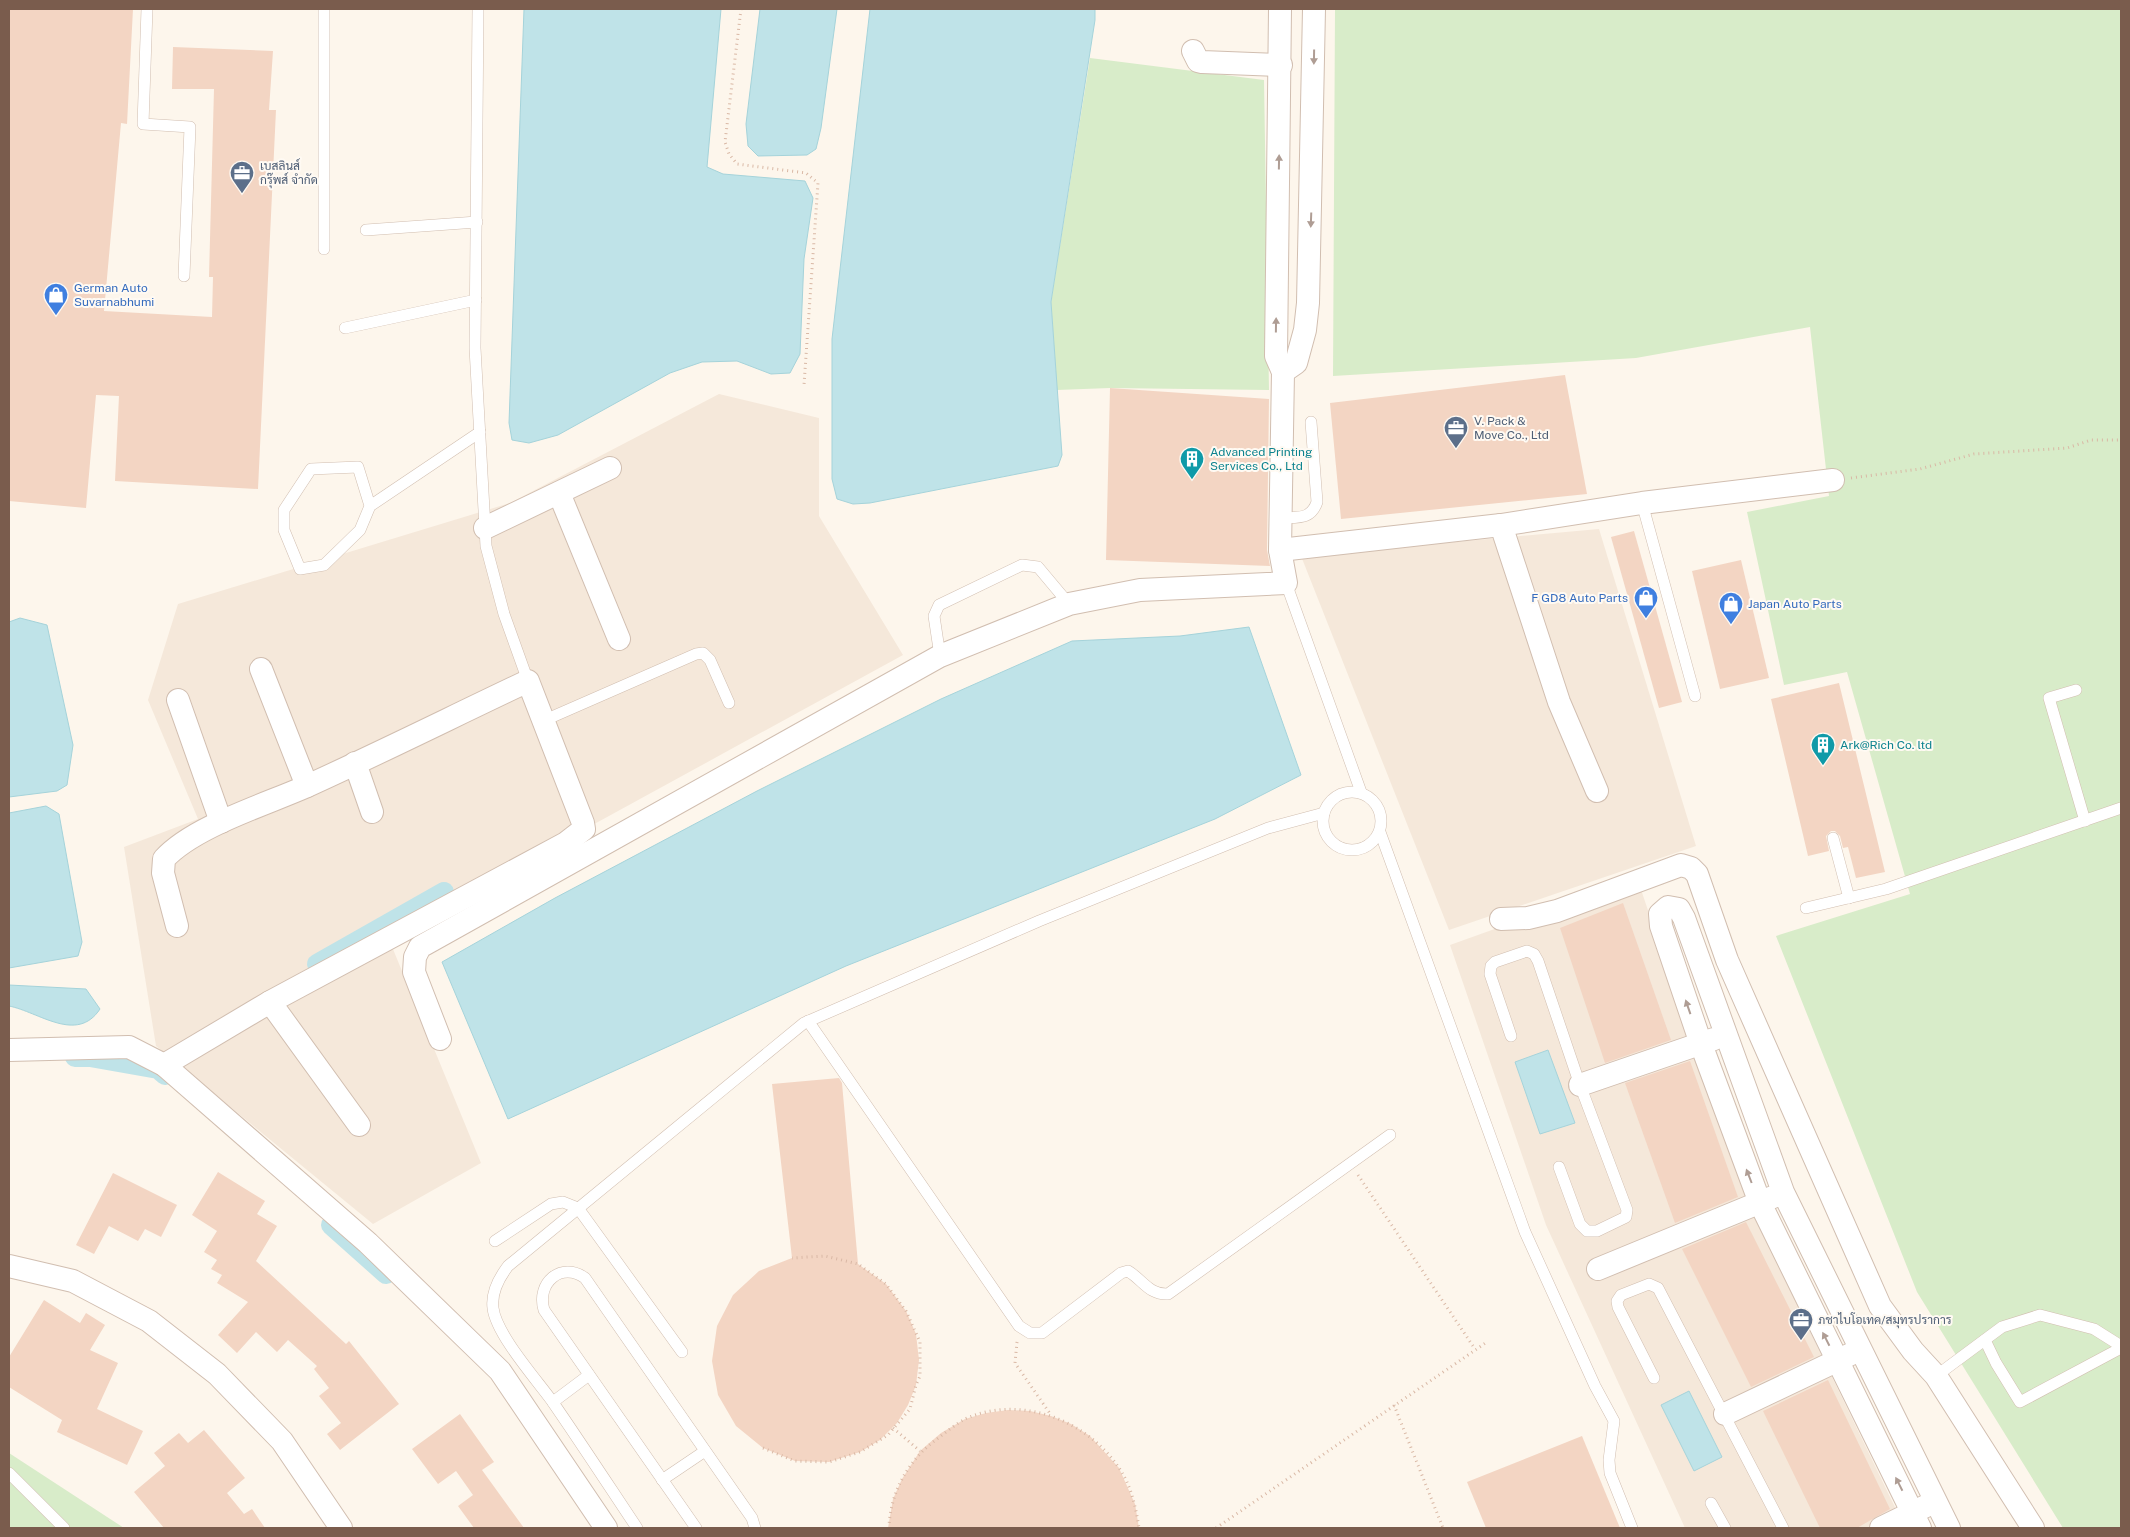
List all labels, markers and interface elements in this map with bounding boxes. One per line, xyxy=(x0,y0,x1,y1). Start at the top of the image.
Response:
one-way arrow xyxy=(1310,50,1318,66)
one-way arrow xyxy=(1275,154,1283,170)
place label: เบสลินส์ กรุ๊พส์ จำกัด xyxy=(260,158,318,189)
office icon: เบสลินส์ กรุ๊พส์ จำกัด xyxy=(229,160,255,194)
one-way arrow xyxy=(1307,212,1315,228)
place label: German Auto Suvarnabhumi xyxy=(74,281,154,309)
shop icon: German Auto Suvarnabhumi xyxy=(43,282,69,316)
one-way arrow xyxy=(1272,317,1280,333)
place label: V. Pack & Move Co., Ltd xyxy=(1474,414,1549,442)
office icon: V. Pack & Move Co., Ltd xyxy=(1443,415,1469,449)
place label: Advanced Printing Services Co., Ltd xyxy=(1210,445,1313,473)
building icon: Advanced Printing Services Co., Ltd xyxy=(1179,446,1205,480)
shop icon: F GD8 Auto Parts xyxy=(1633,585,1659,619)
place label: F GD8 Auto Parts xyxy=(1531,591,1628,605)
shop icon: Japan Auto Parts xyxy=(1718,591,1744,625)
place label: Japan Auto Parts xyxy=(1748,597,1842,611)
building icon: Ark@Rich Co. ltd xyxy=(1810,732,1836,766)
place label: Ark@Rich Co. ltd xyxy=(1840,738,1932,752)
one-way arrow xyxy=(1684,999,1692,1014)
one-way arrow xyxy=(1745,1169,1753,1184)
office icon: ภชาไบโอเทค/สมุทรปราการ xyxy=(1788,1307,1814,1341)
place label: ภชาไบโอเทค/สมุทรปราการ xyxy=(1818,1312,1952,1329)
one-way arrow xyxy=(1822,1332,1830,1346)
one-way arrow xyxy=(1895,1477,1903,1492)

